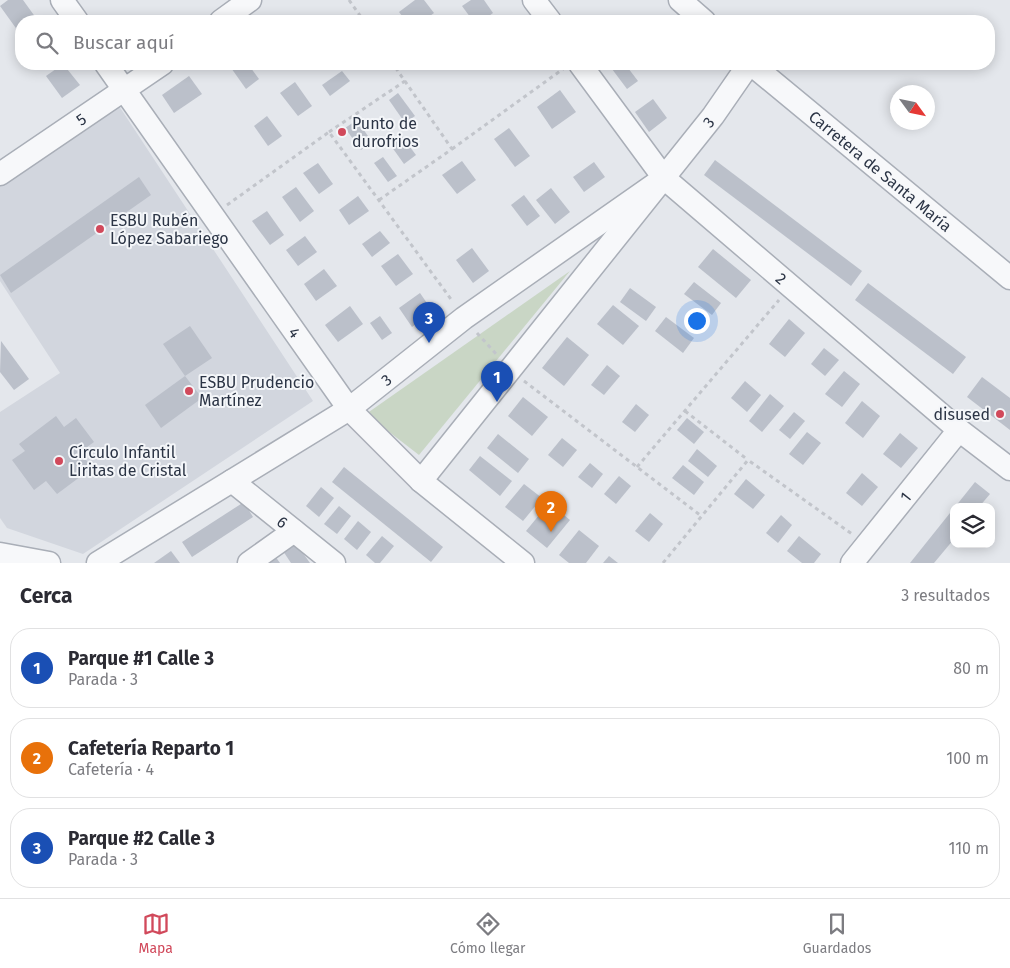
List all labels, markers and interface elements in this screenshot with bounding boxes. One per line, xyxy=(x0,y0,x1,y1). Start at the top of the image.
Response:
search box xyxy=(15,15,995,70)
icon: search xyxy=(33,29,61,57)
text: Buscar aquí xyxy=(73,31,174,54)
north arrow xyxy=(890,85,935,130)
street label: Carretera de Santa María xyxy=(805,106,956,236)
street label: 5 xyxy=(72,109,90,129)
street label: 3 xyxy=(698,113,718,131)
place label: Punto de durofrios xyxy=(352,114,419,151)
marker: Punto de durofrios xyxy=(336,126,348,138)
place label: ESBU Rubén López Sabariego xyxy=(110,211,229,248)
marker: ESBU Rubén López Sabariego xyxy=(94,223,106,235)
street label: 2 xyxy=(772,268,791,288)
pin: 3 xyxy=(413,302,445,343)
your location xyxy=(684,308,710,334)
street label: 4 xyxy=(285,323,305,342)
pin: 1 xyxy=(481,361,513,402)
street label: 3 xyxy=(377,370,395,389)
place label: ESBU Prudencio Martínez xyxy=(199,373,314,410)
marker: ESBU Prudencio Martínez xyxy=(183,385,195,397)
place label: disused xyxy=(933,405,990,424)
marker: disused xyxy=(994,408,1006,420)
place label: Círculo Infantil Liritas de Cristal xyxy=(69,443,187,480)
marker: Círculo Infantil Liritas de Cristal xyxy=(53,455,65,467)
street label: 1 xyxy=(896,488,915,505)
pin: 2 xyxy=(535,491,567,532)
map controls xyxy=(950,503,995,548)
button: layers xyxy=(950,503,995,548)
street label: 6 xyxy=(273,512,292,532)
text: Cerca xyxy=(20,583,72,609)
text: 3 resultados xyxy=(901,586,990,605)
text: Parque #1 Calle 3 xyxy=(68,647,214,670)
text: 1 xyxy=(33,659,41,678)
text: 80 m xyxy=(953,659,989,678)
text: Parada · 3 xyxy=(68,670,138,689)
text: Cafetería Reparto 1 xyxy=(68,737,234,760)
text: 2 xyxy=(33,749,41,768)
text: 100 m xyxy=(946,749,989,768)
text: Cafetería · 4 xyxy=(68,760,154,779)
text: Parque #2 Calle 3 xyxy=(68,827,215,850)
text: 3 xyxy=(33,839,41,858)
text: 110 m xyxy=(948,839,989,858)
text: Parada · 3 xyxy=(68,850,138,869)
tab: Mapa xyxy=(139,910,173,957)
tab: Cómo llegar xyxy=(450,910,526,957)
tab: Guardados xyxy=(803,910,871,957)

